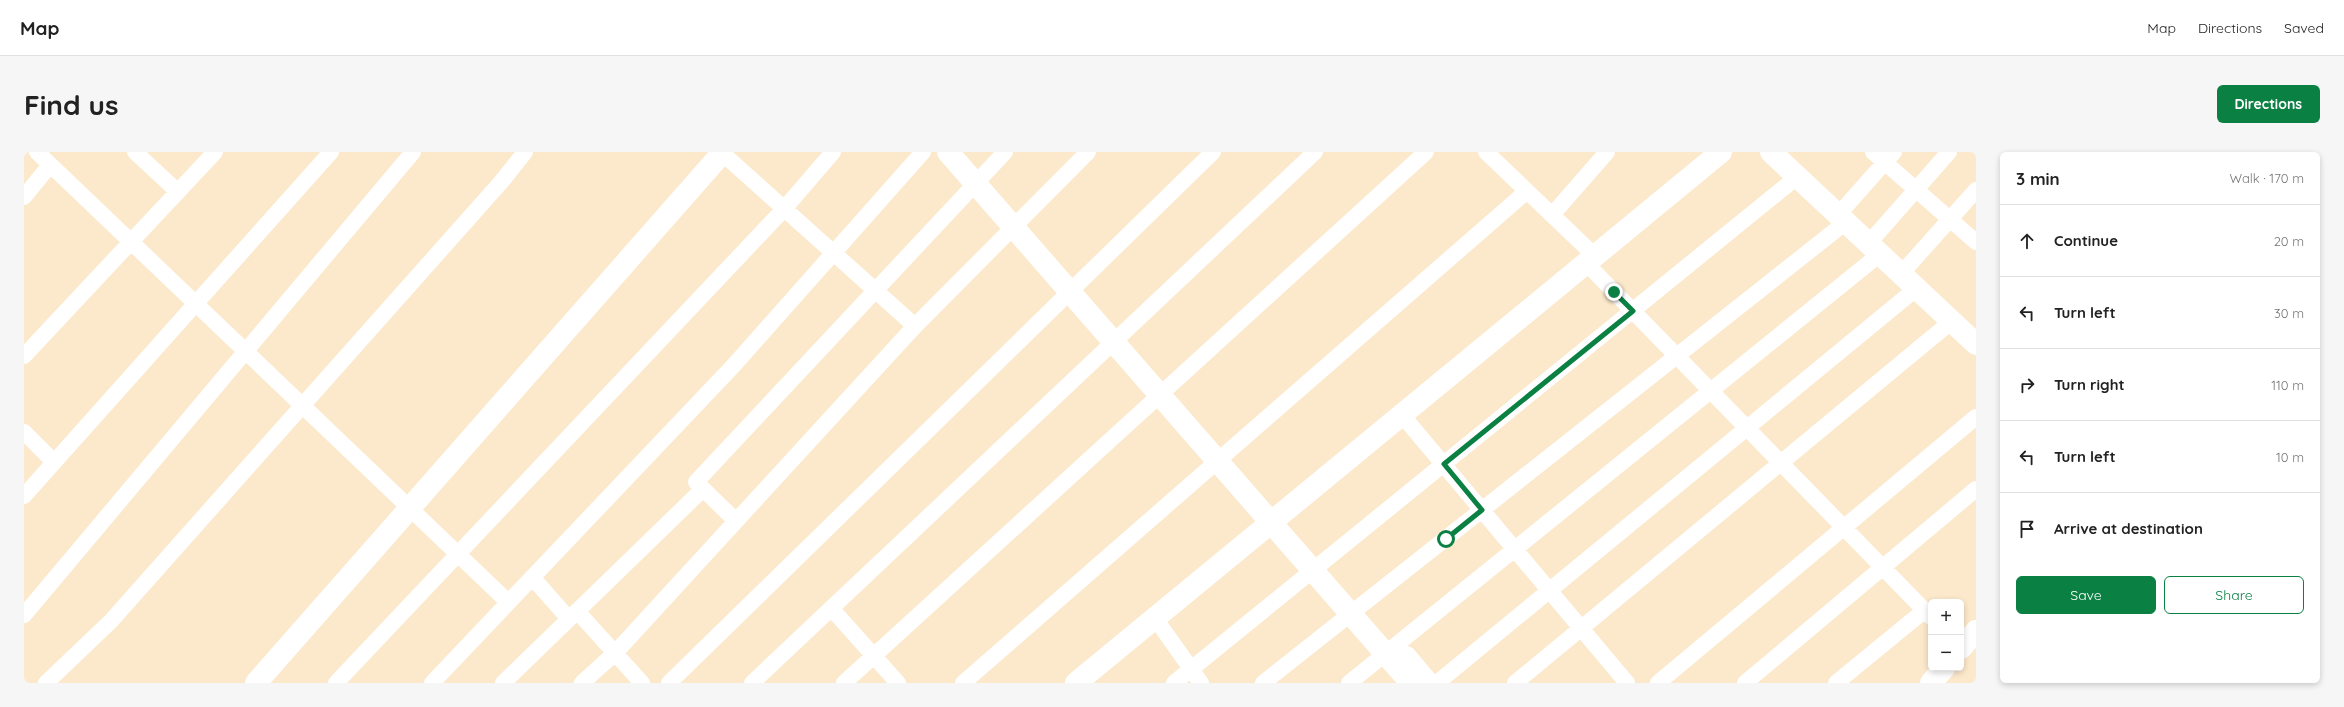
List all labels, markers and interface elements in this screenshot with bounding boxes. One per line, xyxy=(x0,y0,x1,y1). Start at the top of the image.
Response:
text: Map xyxy=(20,16,59,40)
text: Map xyxy=(2147,19,2176,37)
text: Directions xyxy=(2198,19,2262,37)
text: Saved xyxy=(2284,19,2324,37)
button: Directions xyxy=(2217,85,2320,123)
text: Find us xyxy=(24,87,118,122)
text: 3 min xyxy=(2016,168,2060,189)
text: Walk · 170 m xyxy=(2229,170,2304,186)
icon: ahead xyxy=(2016,230,2038,252)
text: Continue xyxy=(2054,231,2118,250)
text: 20 m xyxy=(2274,233,2304,249)
route end xyxy=(1605,283,1623,301)
icon: left xyxy=(2016,302,2038,324)
text: Turn left xyxy=(2054,303,2116,322)
text: 30 m xyxy=(2274,305,2304,321)
icon: right xyxy=(2016,374,2038,396)
text: Turn right xyxy=(2054,375,2125,394)
text: 110 m xyxy=(2271,377,2304,393)
icon: left xyxy=(2016,446,2038,468)
text: Turn left xyxy=(2054,447,2116,466)
text: 10 m xyxy=(2276,449,2304,465)
icon: arrive xyxy=(2016,518,2038,540)
text: Arrive at destination xyxy=(2054,519,2203,538)
route start xyxy=(1437,530,1455,548)
button: Save xyxy=(2016,576,2156,614)
button: Share xyxy=(2164,576,2304,614)
map controls xyxy=(1928,599,1964,671)
button: + xyxy=(1928,599,1964,635)
button: − xyxy=(1928,635,1964,671)

